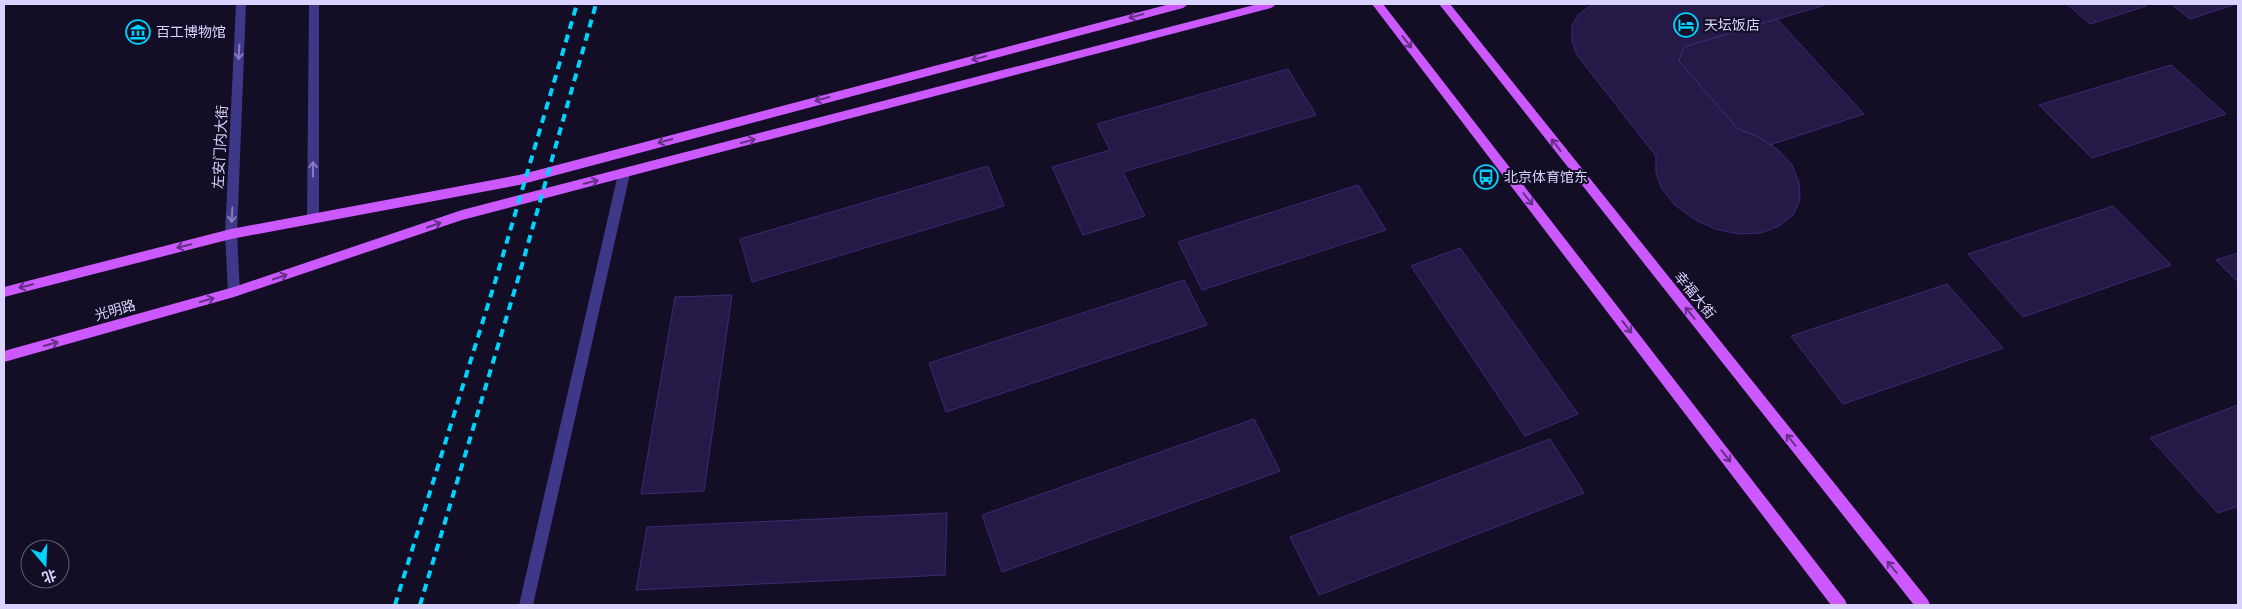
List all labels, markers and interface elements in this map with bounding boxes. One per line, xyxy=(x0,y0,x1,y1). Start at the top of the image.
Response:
one-way arrow xyxy=(1129,12,1145,21)
hotel icon: 天坛饭店 xyxy=(1673,12,1699,38)
place label: 天坛饭店 xyxy=(1704,17,1760,33)
museum icon: 百工博物馆 xyxy=(125,19,151,45)
place label: 百工博物馆 xyxy=(156,24,226,40)
one-way arrow xyxy=(1402,35,1412,49)
one-way arrow xyxy=(234,44,244,60)
one-way arrow xyxy=(972,54,988,63)
one-way arrow xyxy=(815,95,831,105)
street label: 左安门内大街 xyxy=(210,105,230,189)
one-way arrow xyxy=(739,136,755,146)
one-way arrow xyxy=(658,137,674,146)
one-way arrow xyxy=(1550,139,1561,152)
one-way arrow xyxy=(308,162,318,178)
bus stop icon: 北京体育馆东 xyxy=(1473,164,1499,190)
place label: 北京体育馆东 xyxy=(1504,169,1588,185)
one-way arrow xyxy=(582,177,598,187)
one-way arrow xyxy=(1522,192,1533,205)
one-way arrow xyxy=(227,207,236,223)
one-way arrow xyxy=(426,219,442,229)
one-way arrow xyxy=(176,242,192,251)
street label: 幸福大街 xyxy=(1671,268,1719,322)
one-way arrow xyxy=(272,272,287,281)
one-way arrow xyxy=(19,282,35,292)
one-way arrow xyxy=(199,295,215,304)
street label: 光明路 xyxy=(93,297,137,323)
one-way arrow xyxy=(1684,307,1695,320)
one-way arrow xyxy=(1621,320,1632,333)
one-way arrow xyxy=(42,338,58,348)
one-way arrow xyxy=(1786,433,1796,447)
one-way arrow xyxy=(1721,449,1731,463)
north arrow xyxy=(20,539,70,589)
one-way arrow xyxy=(1887,561,1898,574)
text: 北 xyxy=(40,566,58,586)

